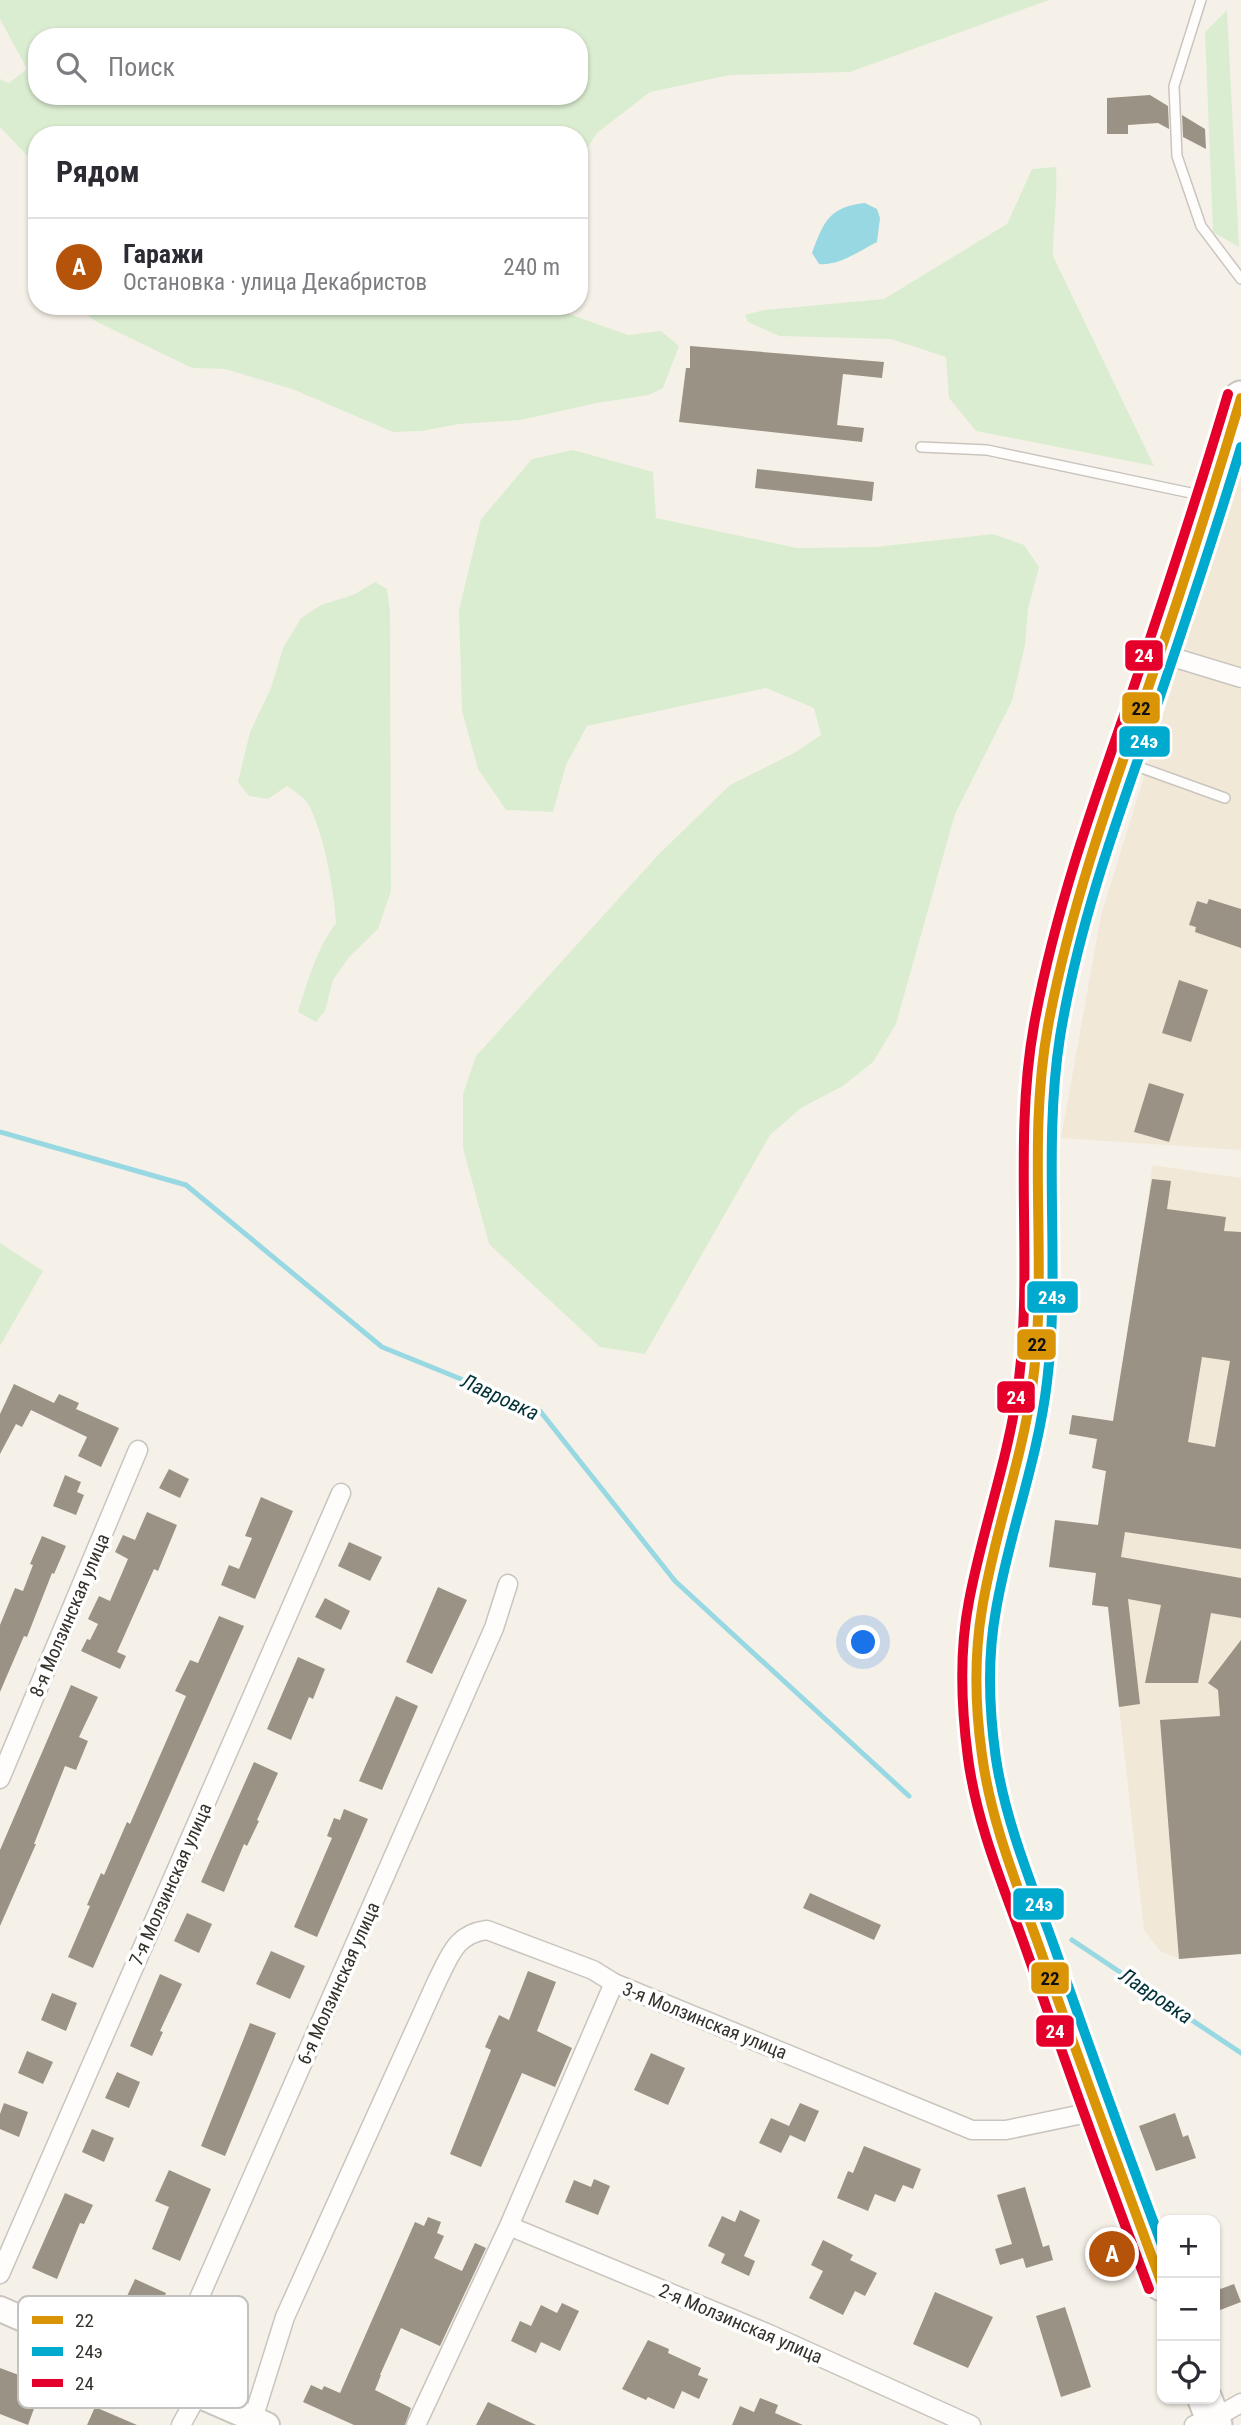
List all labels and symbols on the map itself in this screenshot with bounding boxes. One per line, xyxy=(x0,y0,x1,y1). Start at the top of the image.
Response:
line badge: 24 xyxy=(1124,639,1164,672)
text: 24 xyxy=(1134,644,1154,667)
line badge: 22 xyxy=(1121,691,1161,725)
text: 22 xyxy=(1131,697,1151,720)
line badge: 24э xyxy=(1118,725,1171,758)
text: 24э xyxy=(1130,730,1158,753)
line badge: 24э xyxy=(1026,1280,1079,1314)
text: 24э xyxy=(1038,1286,1066,1309)
line badge: 22 xyxy=(1016,1328,1057,1361)
text: 22 xyxy=(1027,1333,1047,1356)
water label: Лавровка xyxy=(457,1368,543,1425)
line badge: 24 xyxy=(996,1380,1036,1414)
text: 24 xyxy=(1006,1386,1026,1409)
street label: 8-я Молзинская улица xyxy=(25,1530,114,1700)
your location xyxy=(846,1625,880,1659)
street label: 7-я Молзинская улица xyxy=(124,1799,217,1969)
line badge: 24э xyxy=(1012,1887,1065,1921)
text: 24э xyxy=(1025,1893,1053,1916)
street label: 6-я Молзинская улица xyxy=(292,1898,385,2068)
line badge: 22 xyxy=(1030,1961,1070,1995)
water label: Лавровка xyxy=(1114,1962,1197,2029)
text: 22 xyxy=(1040,1967,1060,1990)
street label: 3-я Молзинская улица xyxy=(619,1977,790,2064)
line badge: 24 xyxy=(1035,2014,1075,2048)
text: 24 xyxy=(1045,2020,1065,2043)
pin: A xyxy=(1089,2228,1135,2280)
street label: 2-я Молзинская улица xyxy=(656,2279,826,2368)
legend xyxy=(18,2296,248,2408)
text: 22 xyxy=(75,2309,94,2332)
text: 24э xyxy=(75,2340,103,2363)
text: 24 xyxy=(75,2372,94,2395)

